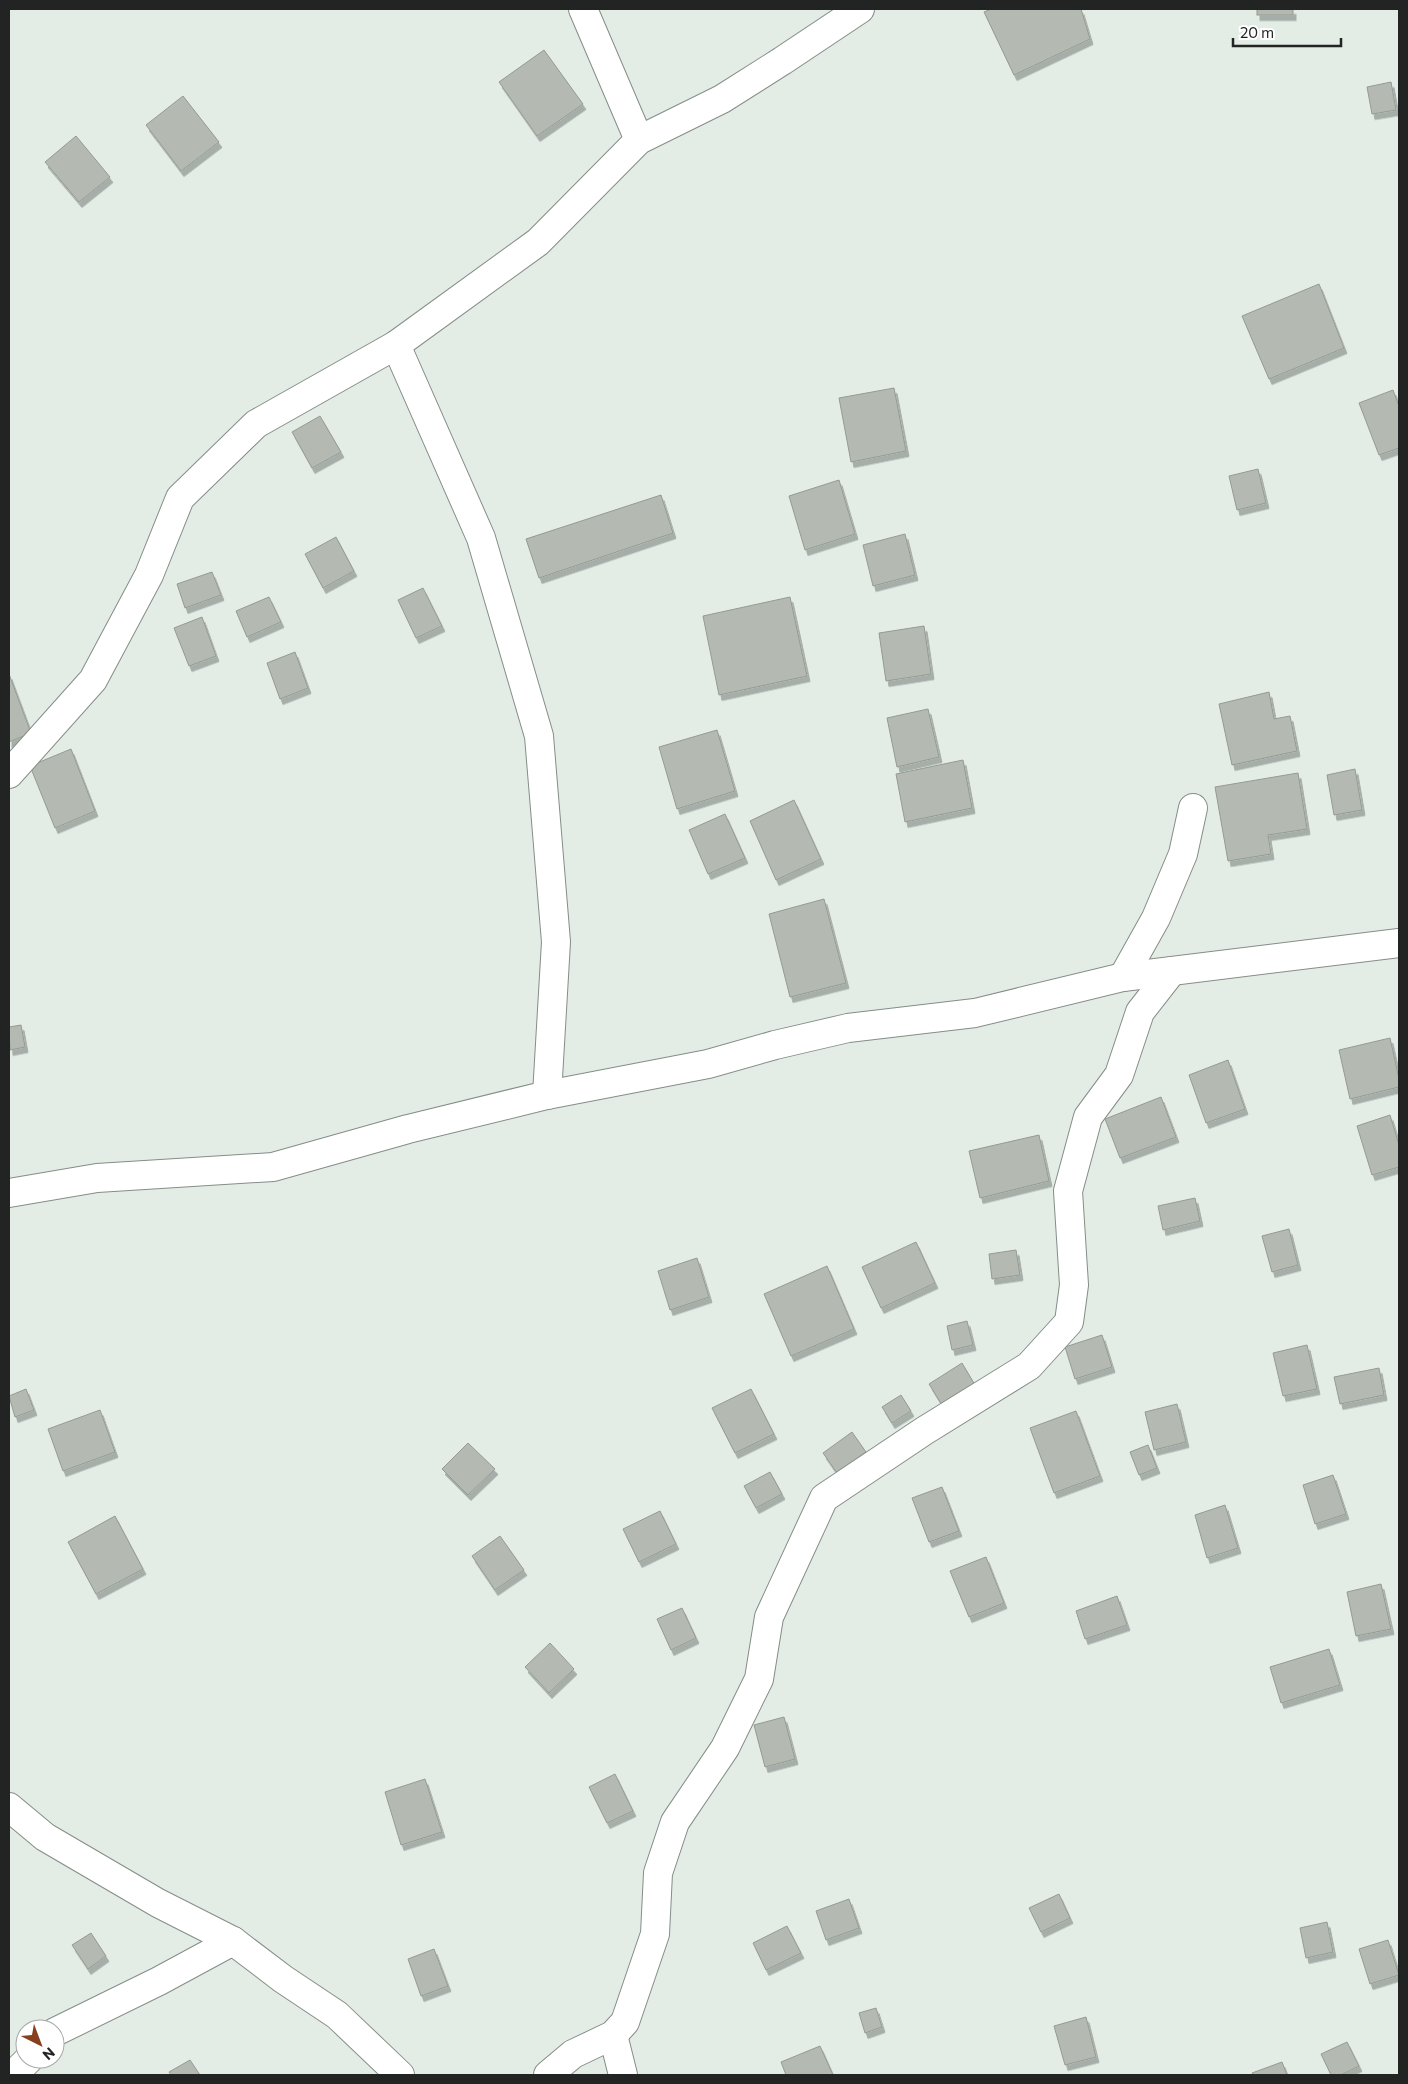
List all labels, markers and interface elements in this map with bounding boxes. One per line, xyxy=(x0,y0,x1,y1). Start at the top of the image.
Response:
scale bar xyxy=(1233,15,1340,47)
text: 20 m xyxy=(1240,23,1274,41)
north arrow xyxy=(15,2019,65,2069)
text: N xyxy=(39,2044,59,2064)

